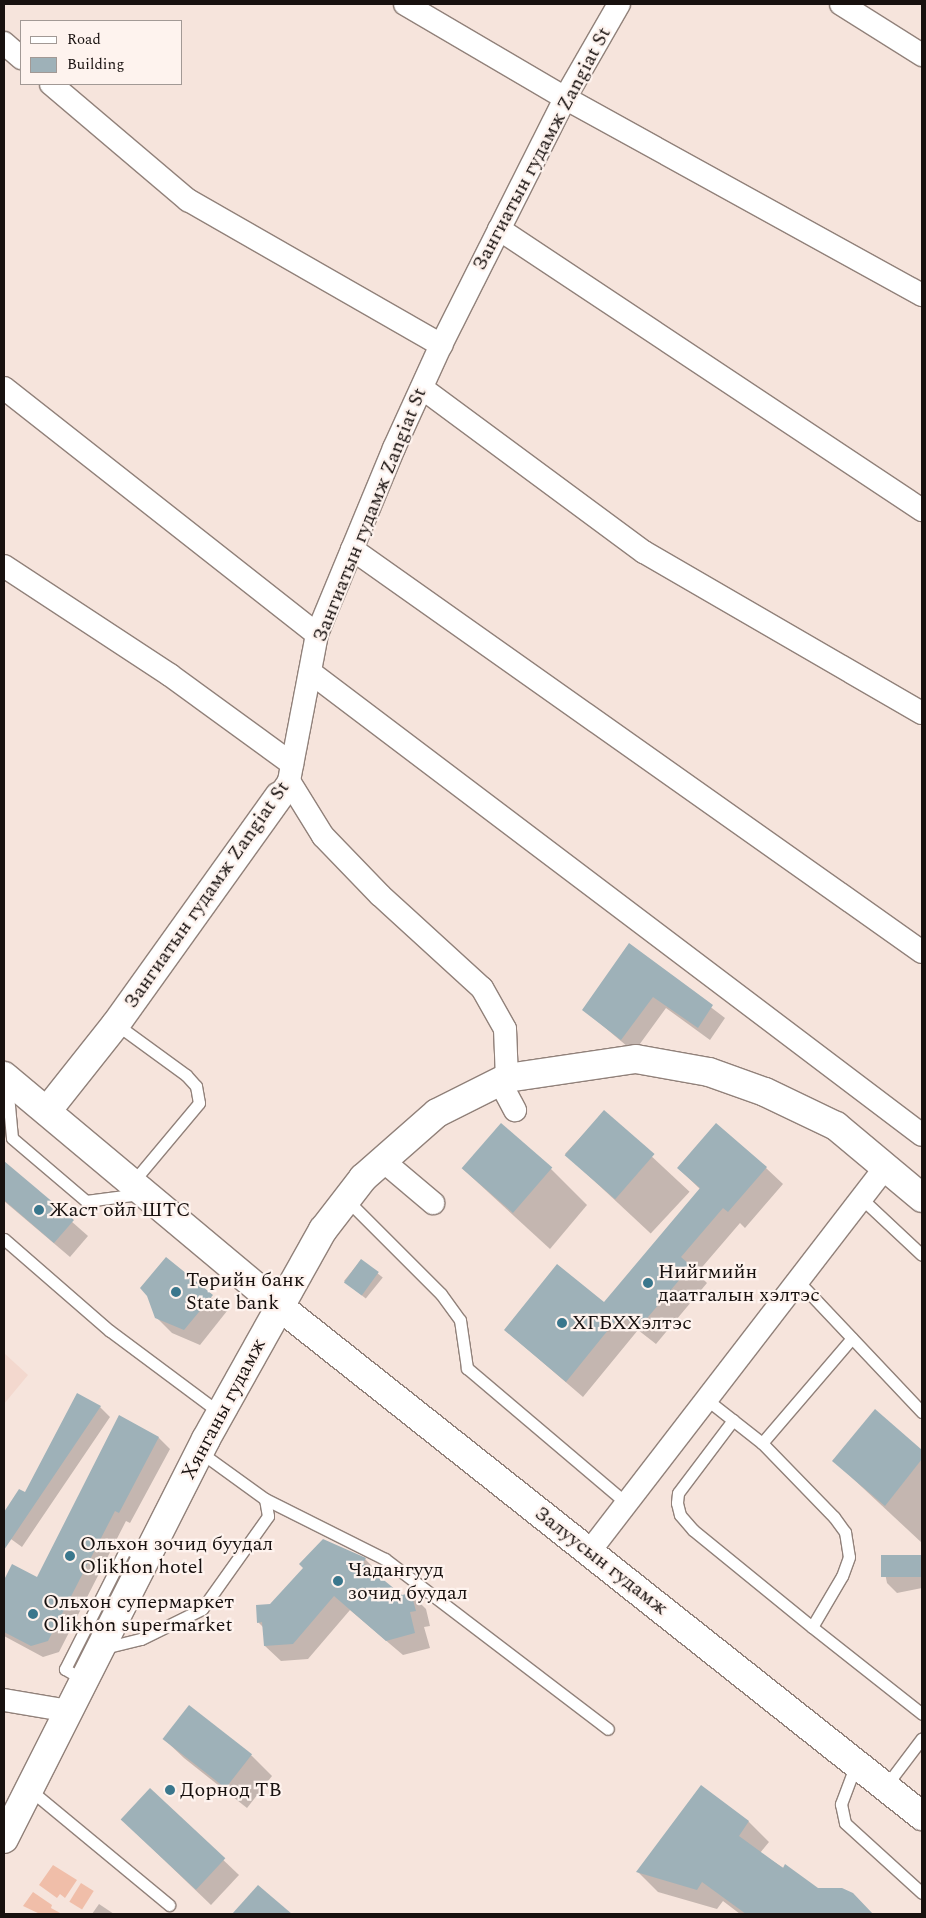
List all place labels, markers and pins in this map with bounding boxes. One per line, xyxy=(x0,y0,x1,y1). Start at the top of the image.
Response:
place label: Жаст ойл ШТС xyxy=(49,1198,191,1222)
marker: Жаст ойл ШТС xyxy=(33,1204,45,1216)
place label: Нийгмийн даатгалын хэлтэс xyxy=(658,1260,820,1307)
place label: Төрийн банк State bank xyxy=(186,1268,305,1315)
marker: Нийгмийн даатгалын хэлтэс xyxy=(642,1277,654,1289)
marker: Төрийн банк State bank xyxy=(170,1286,182,1298)
place label: ХГБХХэлтэс xyxy=(572,1311,692,1335)
marker: ХГБХХэлтэс xyxy=(556,1317,568,1329)
place label: Ольхон зочид буудал Olikhon hotel xyxy=(80,1532,273,1579)
marker: Ольхон зочид буудал Olikhon hotel xyxy=(64,1550,76,1562)
place label: Чадангууд зочид буудал xyxy=(348,1558,468,1605)
marker: Чадангууд зочид буудал xyxy=(332,1575,344,1587)
place label: Ольхон супермаркет Olikhon supermarket xyxy=(43,1590,234,1637)
marker: Ольхон супермаркет Olikhon supermarket xyxy=(27,1608,39,1620)
place label: Дорнод ТВ xyxy=(180,1778,282,1802)
marker: Дорнод ТВ xyxy=(164,1784,176,1796)

